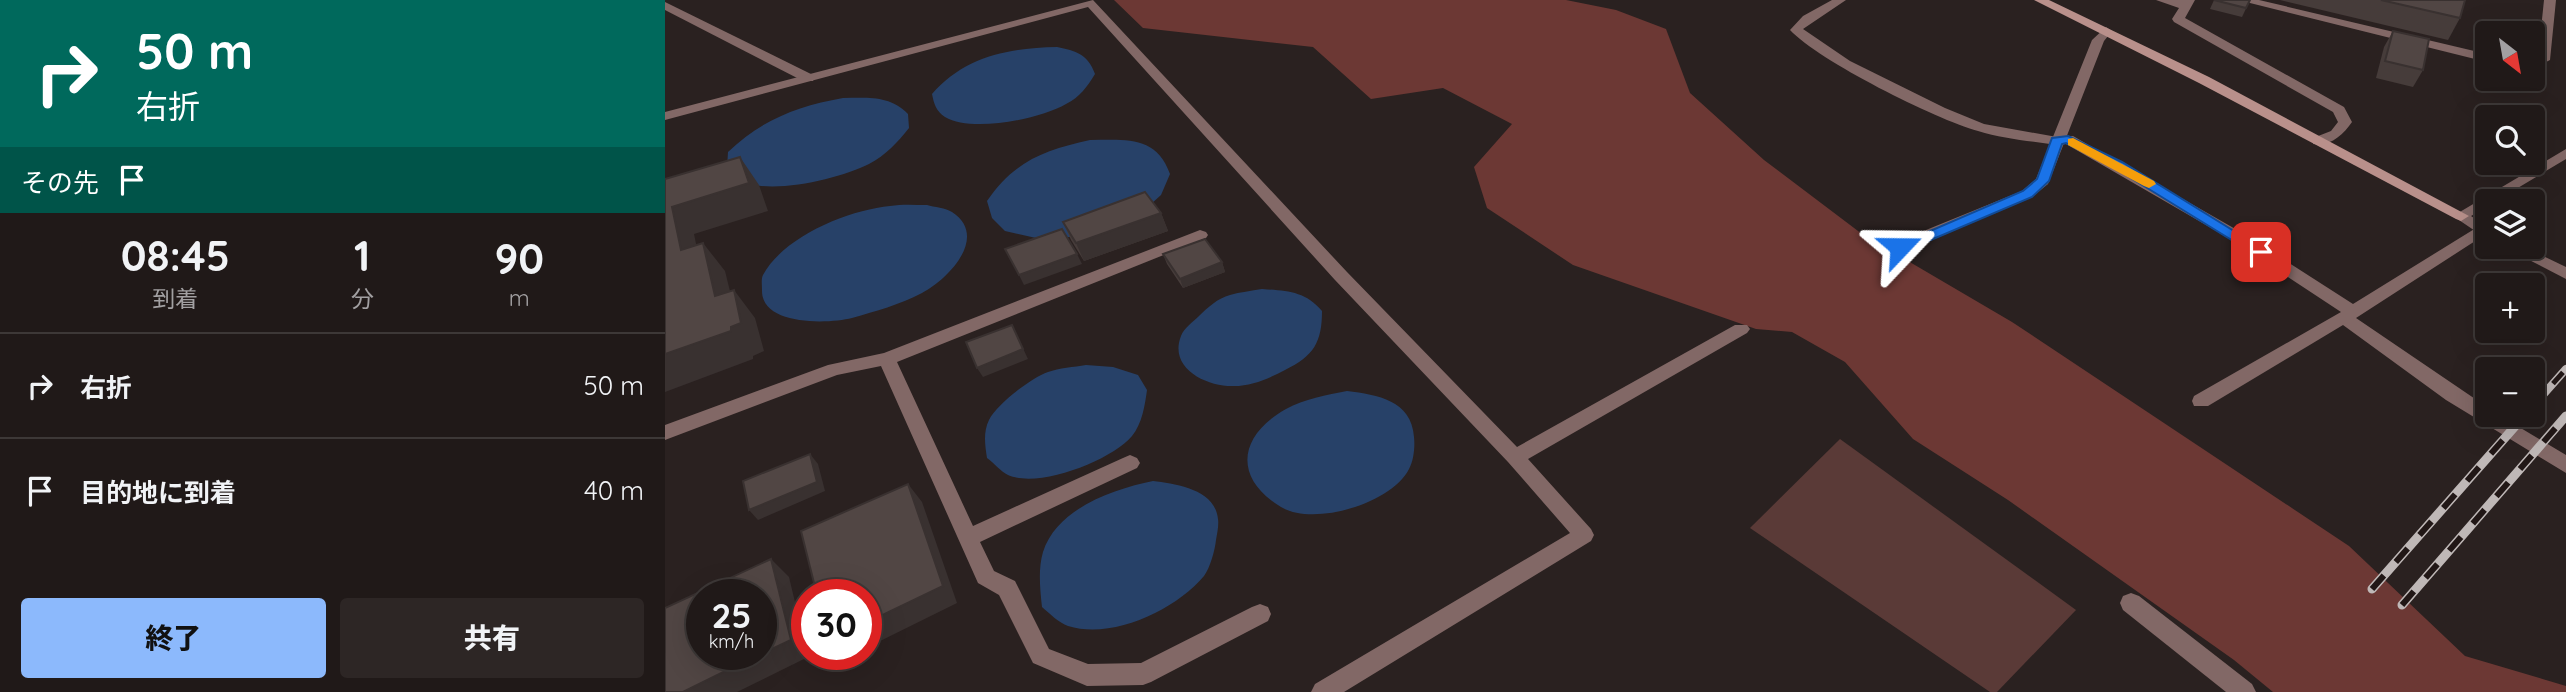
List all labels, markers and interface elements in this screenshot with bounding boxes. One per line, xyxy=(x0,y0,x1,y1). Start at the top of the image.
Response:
text: 50 m xyxy=(136,20,253,81)
north arrow xyxy=(2475,21,2545,91)
map controls xyxy=(2475,21,2545,427)
icon: right xyxy=(21,28,112,119)
text: 右折 xyxy=(136,86,200,126)
button: search xyxy=(2475,105,2545,175)
icon: arrive xyxy=(113,161,151,199)
text: その先 xyxy=(21,166,99,199)
button: layers xyxy=(2475,189,2545,259)
position arrow xyxy=(1863,210,1937,284)
pin xyxy=(2231,222,2291,282)
text: 08:45 xyxy=(121,229,230,282)
text: 1 xyxy=(354,229,370,282)
text: 90 xyxy=(495,232,544,285)
icon: arrive xyxy=(2242,233,2280,271)
button: + xyxy=(2475,273,2545,343)
text: m xyxy=(509,283,530,312)
text: 到着 xyxy=(152,284,198,313)
text: 分 xyxy=(351,284,374,313)
button: − xyxy=(2475,357,2545,427)
icon: right xyxy=(21,367,59,405)
text: 50 m xyxy=(584,369,644,402)
text: 右折 xyxy=(80,371,132,404)
icon: arrive xyxy=(21,472,59,510)
text: 40 m xyxy=(584,474,644,507)
text: 目的地に到着 xyxy=(80,476,236,509)
speed limit sign: 30 xyxy=(791,579,882,670)
text: 25 xyxy=(711,593,752,637)
button: 終了 xyxy=(21,598,326,678)
button: 共有 xyxy=(340,598,644,678)
text: km/h xyxy=(709,630,754,653)

